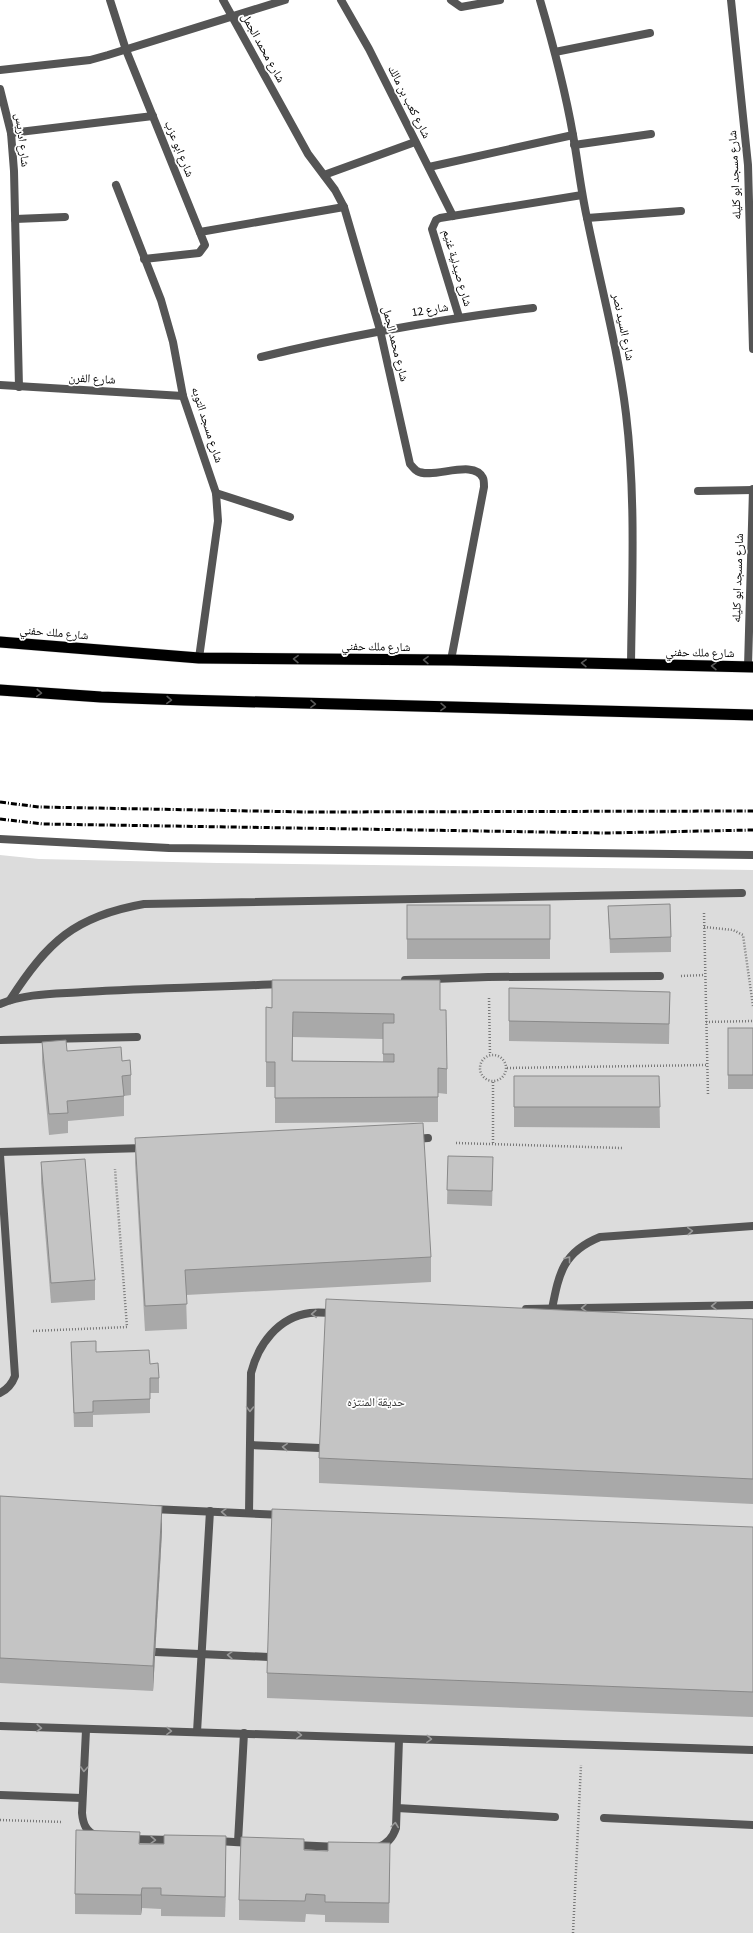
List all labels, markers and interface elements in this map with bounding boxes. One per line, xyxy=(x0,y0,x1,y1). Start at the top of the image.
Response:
street label: شارع محمد الجمل xyxy=(237,10,289,86)
street label: شارع كعب بن مالك xyxy=(383,63,435,142)
street label: شارع ادريس xyxy=(10,112,34,168)
street label: شارع ابو عزب xyxy=(160,118,198,180)
street label: شارع مسجد ابو كليله xyxy=(724,130,746,220)
street label: شارع صيدلية غنيم xyxy=(438,227,476,309)
street label: شارع السيد نصر xyxy=(607,291,638,362)
street label: شارع 12 xyxy=(410,299,450,321)
street label: شارع محمد الجمل xyxy=(377,305,413,384)
street label: شارع الفرن xyxy=(68,369,116,389)
street label: شارع مسجد التوبه xyxy=(187,385,227,465)
street label: شارع مسجد ابو كليله xyxy=(728,533,748,623)
street label: شارع ملك حفني xyxy=(19,622,89,646)
street label: شارع ملك حفني xyxy=(341,638,411,657)
street label: شارع ملك حفني xyxy=(665,644,735,663)
one-way arrow xyxy=(293,655,299,663)
one-way arrow xyxy=(423,656,429,664)
one-way arrow xyxy=(581,659,587,667)
one-way arrow xyxy=(711,662,717,670)
one-way arrow xyxy=(36,689,42,698)
one-way arrow xyxy=(166,696,172,704)
one-way arrow xyxy=(310,699,316,708)
one-way arrow xyxy=(440,703,446,711)
one-way arrow xyxy=(687,1226,694,1235)
one-way arrow xyxy=(564,1257,571,1264)
one-way arrow xyxy=(711,1301,717,1310)
one-way arrow xyxy=(581,1304,587,1312)
one-way arrow xyxy=(311,1309,317,1318)
park label: حديقة المنتزه xyxy=(347,1394,405,1411)
one-way arrow xyxy=(246,1406,254,1412)
one-way arrow xyxy=(282,1442,288,1451)
one-way arrow xyxy=(221,1508,227,1516)
one-way arrow xyxy=(227,1651,233,1660)
one-way arrow xyxy=(36,1724,42,1732)
one-way arrow xyxy=(166,1727,172,1736)
one-way arrow xyxy=(296,1731,302,1739)
one-way arrow xyxy=(426,1735,432,1744)
one-way arrow xyxy=(80,1766,89,1772)
one-way arrow xyxy=(391,1822,400,1828)
one-way arrow xyxy=(150,1835,156,1844)

